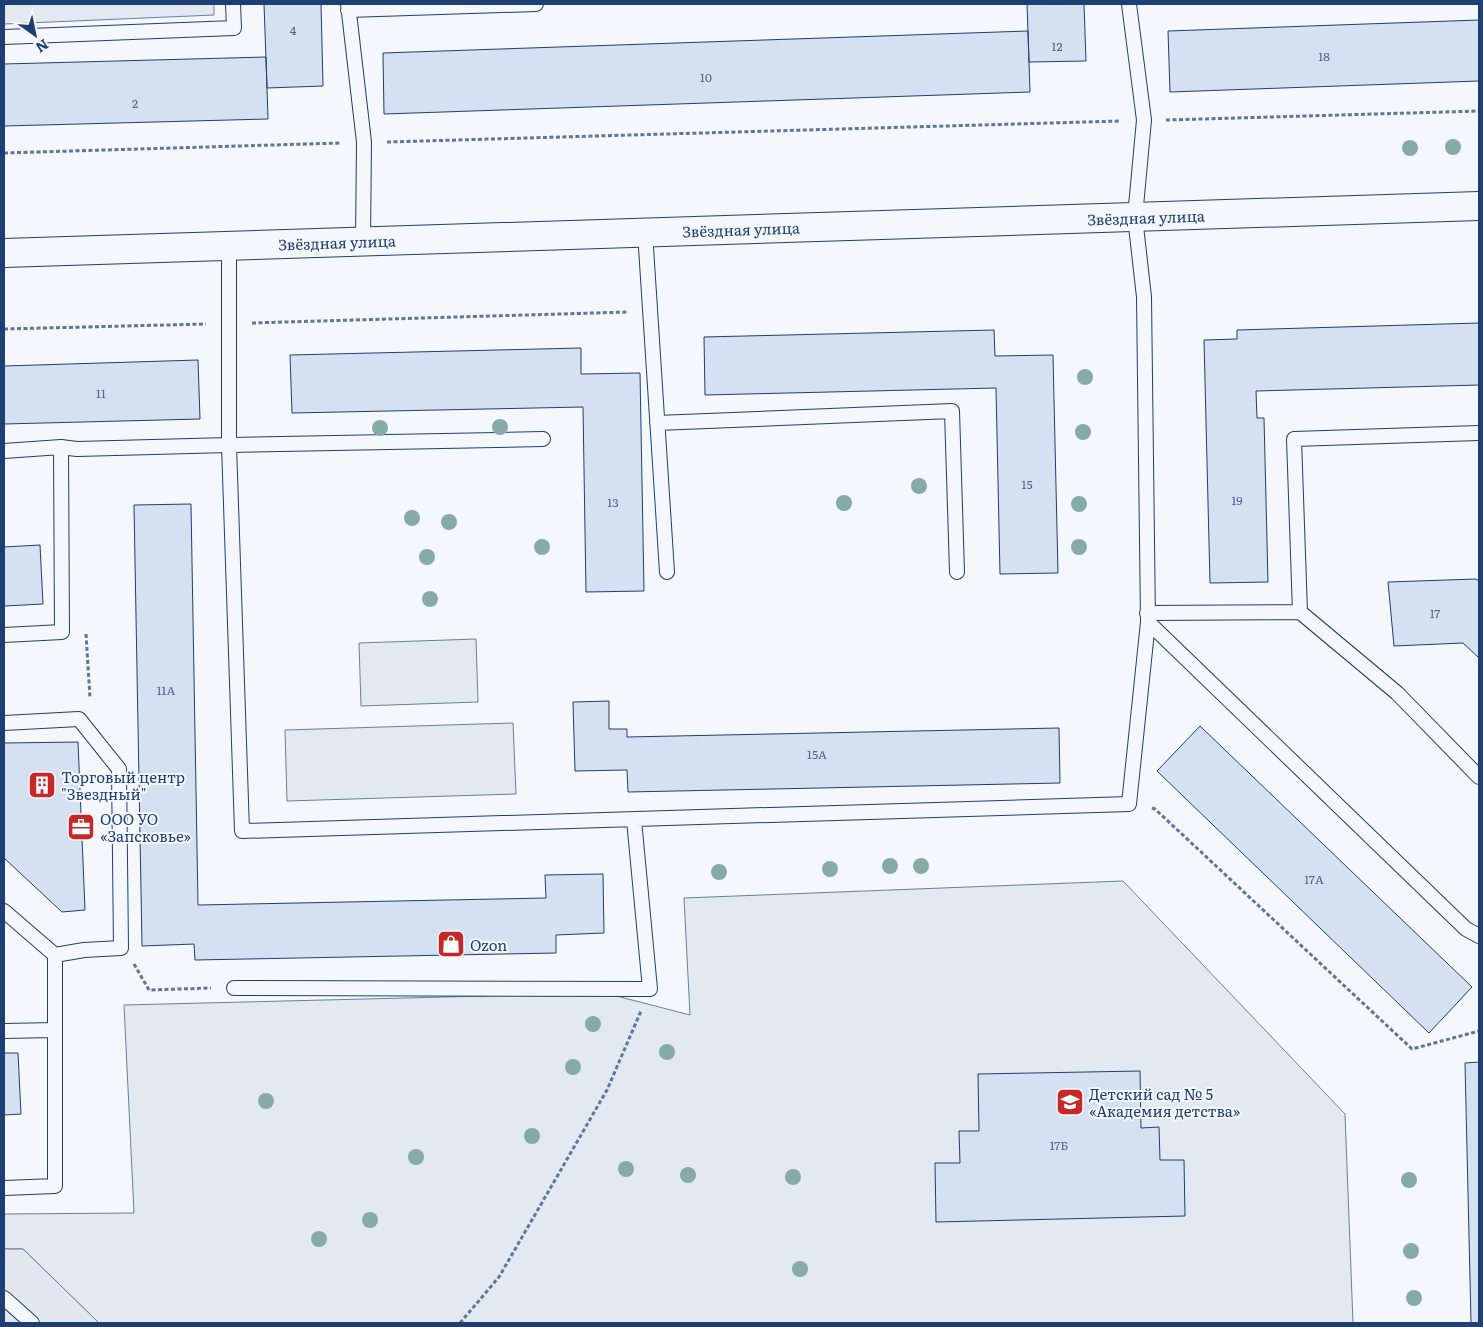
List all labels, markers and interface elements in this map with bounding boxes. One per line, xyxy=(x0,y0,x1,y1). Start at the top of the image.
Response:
north arrow xyxy=(10,10,60,60)
house number: 4 xyxy=(290,21,297,39)
text: N xyxy=(32,35,53,58)
house number: 12 xyxy=(1052,37,1062,55)
house number: 18 xyxy=(1318,47,1330,65)
house number: 10 xyxy=(700,68,712,86)
house number: 2 xyxy=(132,94,138,112)
street label: Звёздная улица xyxy=(1087,203,1206,231)
street label: Звёздная улица xyxy=(682,215,801,243)
street label: Звёздная улица xyxy=(278,228,397,256)
house number: 11 xyxy=(96,384,106,402)
house number: 15 xyxy=(1022,475,1032,493)
house number: 19 xyxy=(1231,491,1243,509)
house number: 13 xyxy=(607,493,619,511)
house number: 17 xyxy=(1430,604,1440,622)
house number: 11А xyxy=(157,681,175,699)
house number: 15А xyxy=(807,745,827,763)
place label: Торговый центр "Звездный" xyxy=(61,765,185,805)
building icon: Торговый центр "Звездный" xyxy=(27,770,57,800)
place label: ООО УО «Запсковье» xyxy=(100,807,191,847)
office icon: ООО УО «Запсковье» xyxy=(66,812,96,842)
house number: 17А xyxy=(1304,870,1324,888)
shop icon: Ozon xyxy=(436,929,466,959)
place label: Ozon xyxy=(470,933,507,956)
place label: Детский сад № 5 «Академия детства» xyxy=(1089,1082,1240,1122)
school or university icon: Детский сад № 5 «Академия детства» xyxy=(1055,1087,1085,1117)
house number: 17Б xyxy=(1050,1136,1068,1154)

